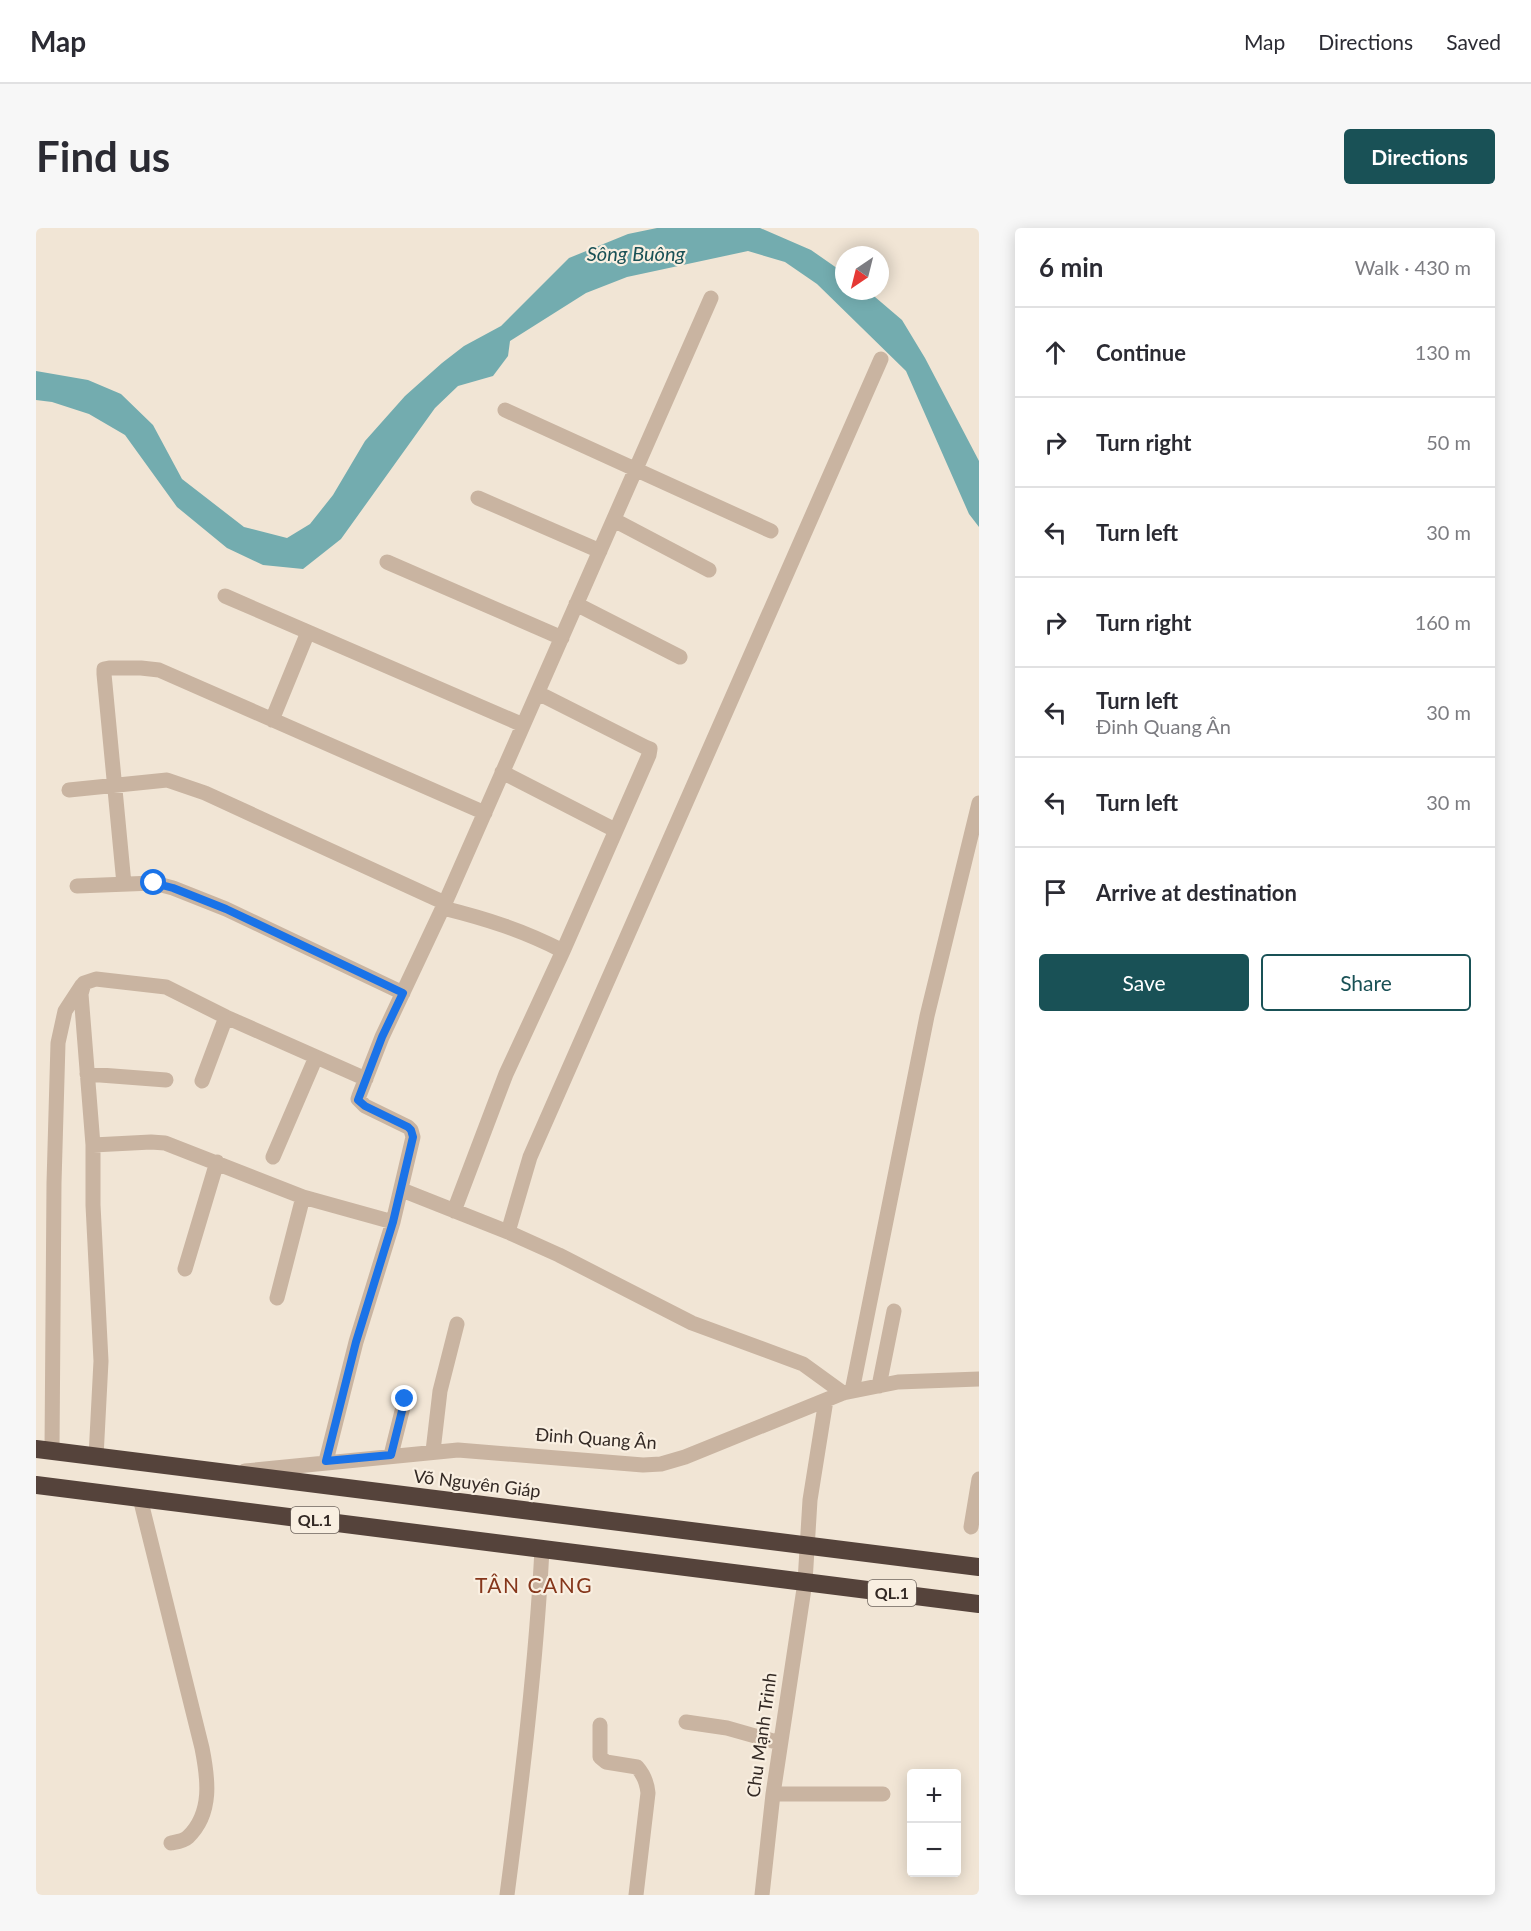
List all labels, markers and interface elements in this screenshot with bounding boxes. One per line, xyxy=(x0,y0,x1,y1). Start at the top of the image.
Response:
text: Map xyxy=(30,24,86,58)
text: Map xyxy=(1244,29,1285,54)
text: Directions xyxy=(1318,29,1413,54)
text: Saved xyxy=(1446,29,1501,54)
button: Directions xyxy=(1344,129,1495,184)
text: Find us xyxy=(36,131,170,181)
water label: Sông Buông xyxy=(587,241,686,265)
north arrow xyxy=(835,246,889,300)
text: 6 min xyxy=(1039,251,1103,283)
text: Walk · 430 m xyxy=(1355,255,1471,279)
icon: ahead xyxy=(1039,336,1072,369)
text: Continue xyxy=(1096,339,1186,366)
text: 130 m xyxy=(1415,340,1471,364)
icon: right xyxy=(1039,426,1072,459)
text: Turn right xyxy=(1096,429,1191,456)
text: 50 m xyxy=(1426,430,1471,454)
icon: left xyxy=(1039,516,1072,549)
text: Turn left xyxy=(1096,519,1178,546)
text: 30 m xyxy=(1426,520,1471,544)
icon: right xyxy=(1039,606,1072,639)
text: Turn right xyxy=(1096,609,1191,636)
text: 160 m xyxy=(1415,610,1471,634)
text: Turn left xyxy=(1096,687,1178,714)
icon: left xyxy=(1039,696,1072,729)
text: 30 m xyxy=(1426,700,1471,724)
text: Đinh Quang Ân xyxy=(1096,714,1231,738)
icon: left xyxy=(1039,786,1072,819)
text: Turn left xyxy=(1096,789,1178,816)
text: 30 m xyxy=(1426,790,1471,814)
route start xyxy=(140,869,166,895)
icon: arrive xyxy=(1039,876,1072,909)
text: Arrive at destination xyxy=(1096,879,1297,906)
button: Save xyxy=(1039,954,1249,1011)
button: Share xyxy=(1261,954,1471,1011)
route end xyxy=(391,1385,417,1411)
street label: Đinh Quang Ân xyxy=(535,1423,657,1453)
street label: Võ Nguyên Giáp xyxy=(412,1464,542,1502)
road number: QL.1 xyxy=(291,1507,339,1533)
district label: TÂN CANG xyxy=(475,1572,593,1597)
road number: QL.1 xyxy=(868,1580,916,1606)
street label: Chu Mạnh Trinh xyxy=(741,1671,781,1799)
map controls xyxy=(907,1769,961,1877)
button: + xyxy=(907,1769,961,1823)
button: − xyxy=(907,1823,961,1877)

